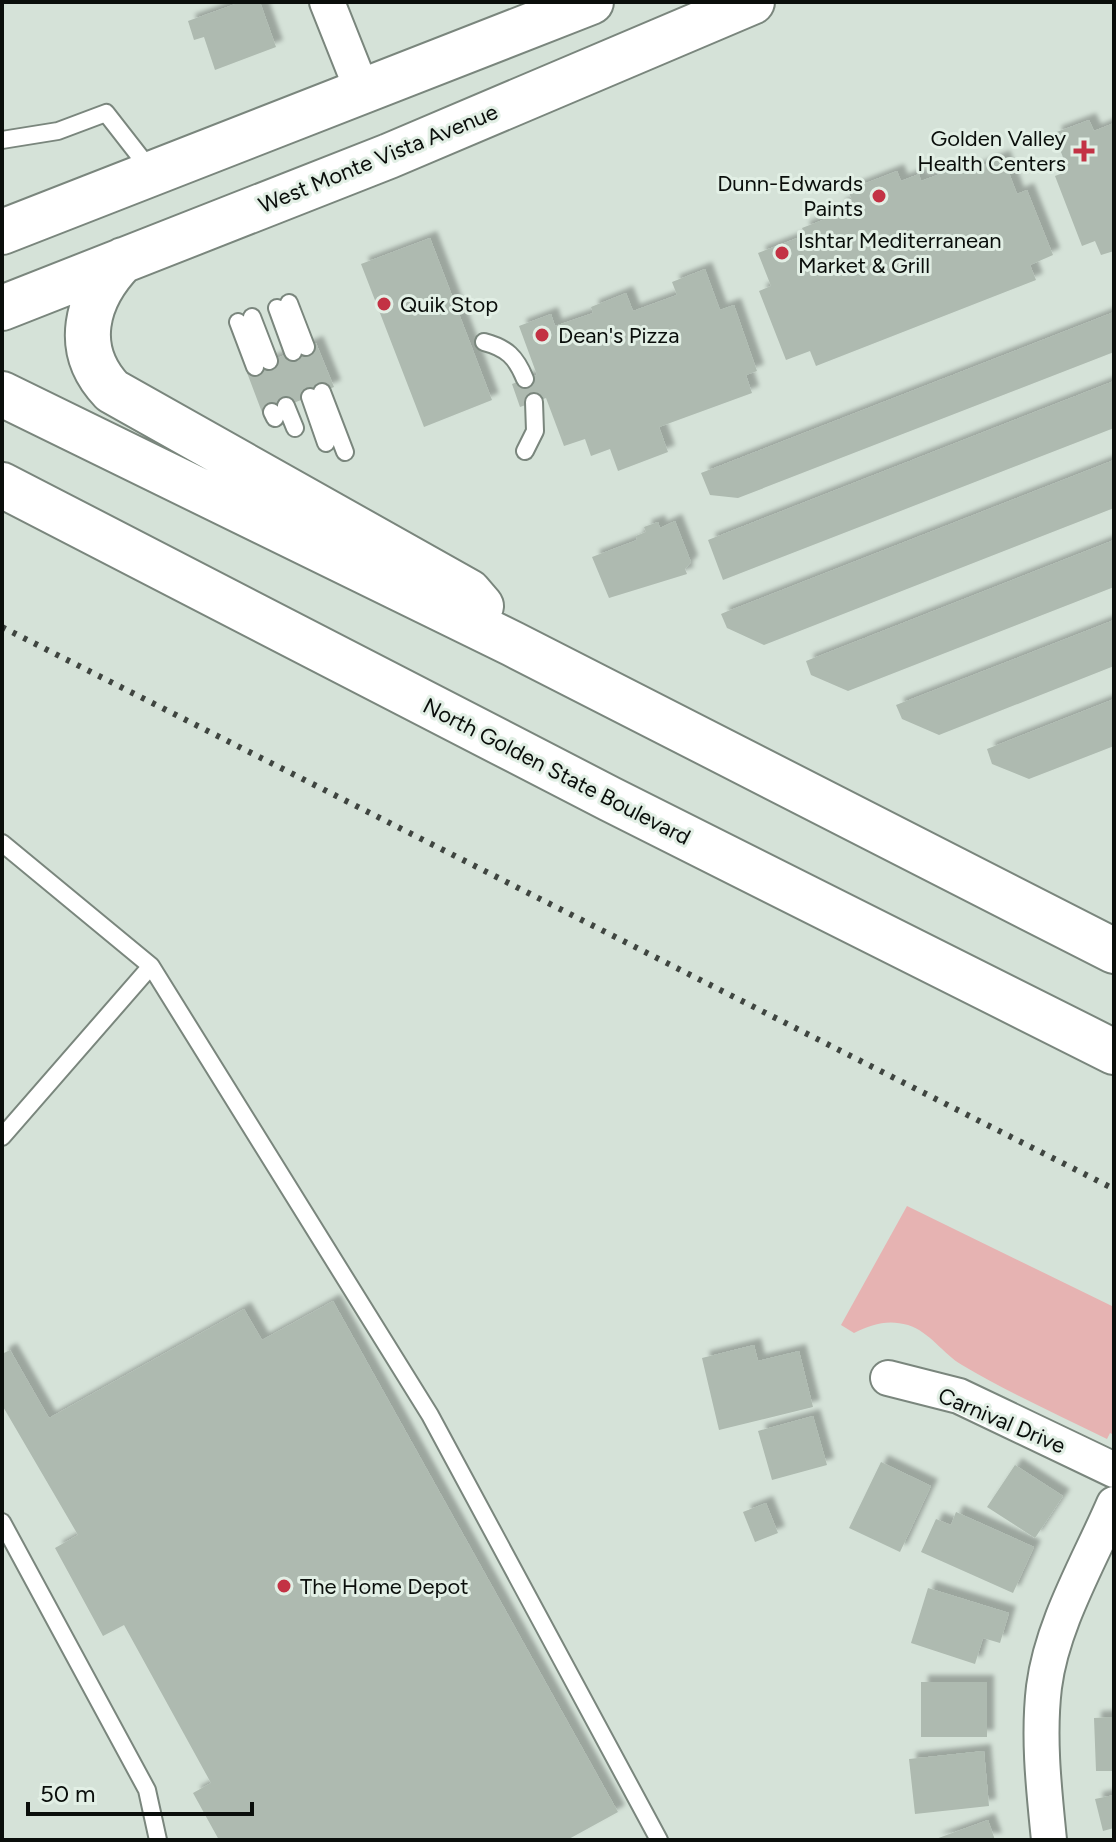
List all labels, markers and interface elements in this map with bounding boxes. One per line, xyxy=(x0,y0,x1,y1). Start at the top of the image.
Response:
street label: West Monte Vista Avenue xyxy=(255,98,502,219)
place label: Golden Valley Health Centers xyxy=(917,125,1066,177)
marker: Golden Valley Health Centers xyxy=(1073,140,1095,162)
place label: Dunn-Edwards Paints xyxy=(717,170,863,222)
marker: Dunn-Edwards Paints xyxy=(870,187,888,205)
place label: Ishtar Mediterranean Market & Grill xyxy=(798,227,1002,279)
marker: Ishtar Mediterranean Market & Grill xyxy=(773,244,791,262)
place label: Quik Stop xyxy=(400,291,498,318)
marker: Quik Stop xyxy=(375,295,393,313)
place label: Dean's Pizza xyxy=(558,322,679,349)
marker: Dean's Pizza xyxy=(533,326,551,344)
street label: North Golden State Boulevard xyxy=(418,692,695,851)
street label: Carnival Drive xyxy=(934,1382,1069,1459)
place label: The Home Depot xyxy=(300,1573,469,1600)
marker: The Home Depot xyxy=(275,1577,293,1595)
scale bar xyxy=(28,1766,252,1816)
text: 50 m xyxy=(40,1779,96,1808)

